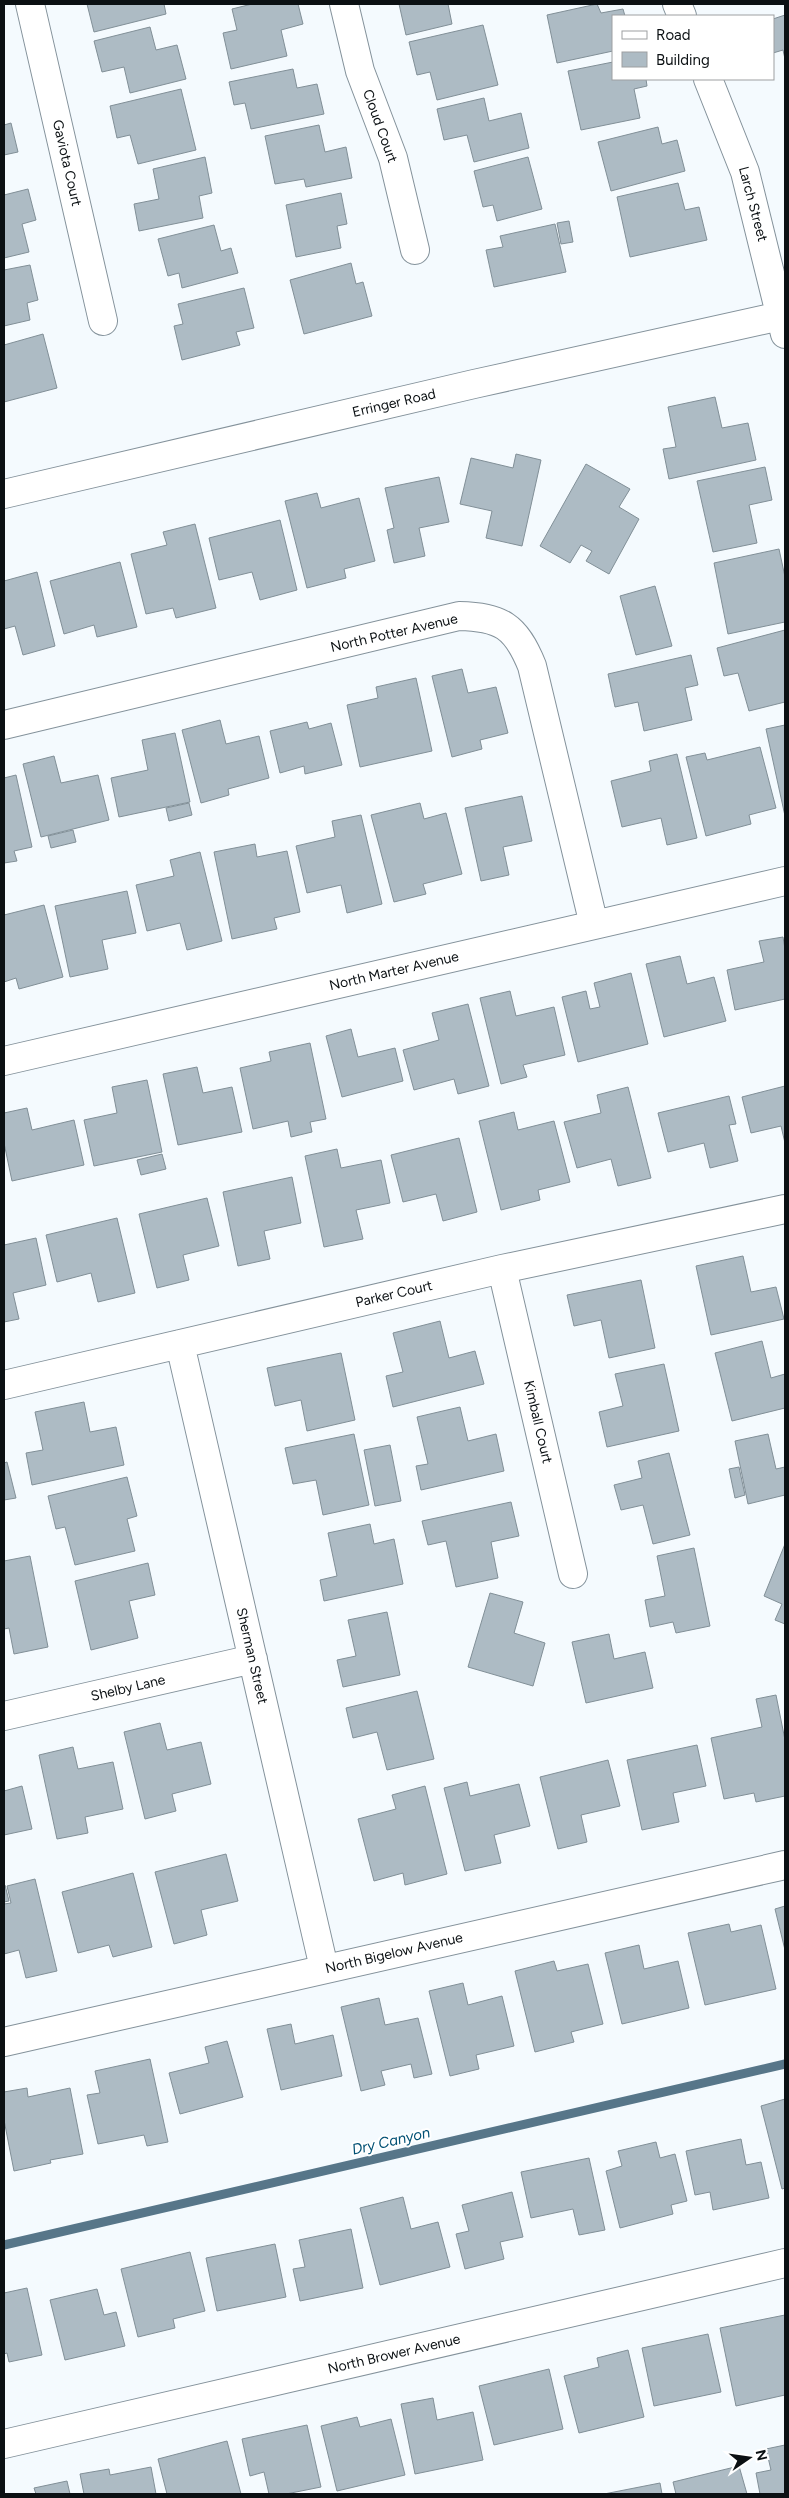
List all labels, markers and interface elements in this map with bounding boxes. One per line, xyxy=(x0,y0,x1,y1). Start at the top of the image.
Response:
legend xyxy=(612,15,774,80)
text: Road xyxy=(656,26,691,44)
text: Building xyxy=(656,51,710,69)
street label: Cloud Court xyxy=(359,87,401,165)
street label: Gaviota Court xyxy=(49,118,85,208)
street label: Larch Street xyxy=(735,165,771,243)
street label: Erringer Road xyxy=(351,385,437,421)
street label: North Potter Avenue xyxy=(329,610,460,656)
street label: North Marter Avenue xyxy=(328,948,461,994)
street label: Parker Court xyxy=(354,1277,434,1311)
street label: Kimball Court xyxy=(520,1379,556,1465)
street label: Sherman Street xyxy=(233,1606,271,1706)
street label: Shelby Lane xyxy=(89,1671,167,1705)
street label: North Bigelow Avenue xyxy=(324,1929,465,1977)
water label: Dry Canyon xyxy=(350,2123,432,2159)
street label: North Brower Avenue xyxy=(326,2330,462,2378)
north arrow xyxy=(724,2433,774,2483)
text: N xyxy=(752,2448,771,2462)

